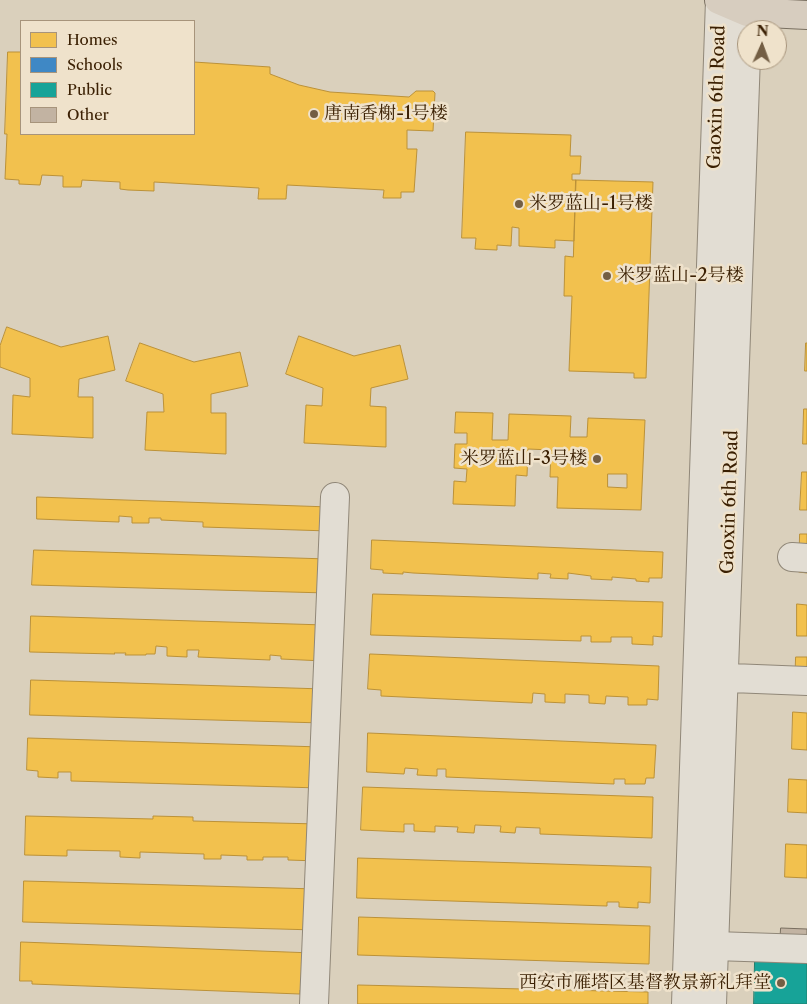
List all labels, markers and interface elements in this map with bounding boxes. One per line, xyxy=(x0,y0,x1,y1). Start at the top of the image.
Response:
legend xyxy=(20,20,195,135)
north arrow xyxy=(737,20,787,70)
text: N xyxy=(756,22,769,40)
street label: Gaoxin 6th Road xyxy=(704,25,730,169)
text: Homes xyxy=(67,30,118,49)
text: Schools xyxy=(67,55,123,74)
text: Public xyxy=(67,80,112,99)
place label: 唐南香榭-1号楼 xyxy=(324,103,448,125)
text: Other xyxy=(67,105,109,124)
marker: 唐南香榭-1号楼 xyxy=(308,108,320,120)
place label: 米罗蓝山-1号楼 xyxy=(529,193,653,215)
marker: 米罗蓝山-1号楼 xyxy=(513,198,525,210)
place label: 米罗蓝山-2号楼 xyxy=(617,265,744,287)
marker: 米罗蓝山-2号楼 xyxy=(601,270,613,282)
street label: Gaoxin 6th Road xyxy=(717,430,743,574)
place label: 米罗蓝山-3号楼 xyxy=(461,448,587,470)
marker: 米罗蓝山-3号楼 xyxy=(591,453,603,465)
place label: 西安市雁塔区基督教景新礼拜堂 xyxy=(519,972,771,994)
marker: 西安市雁塔区基督教景新礼拜堂 xyxy=(775,977,787,989)

